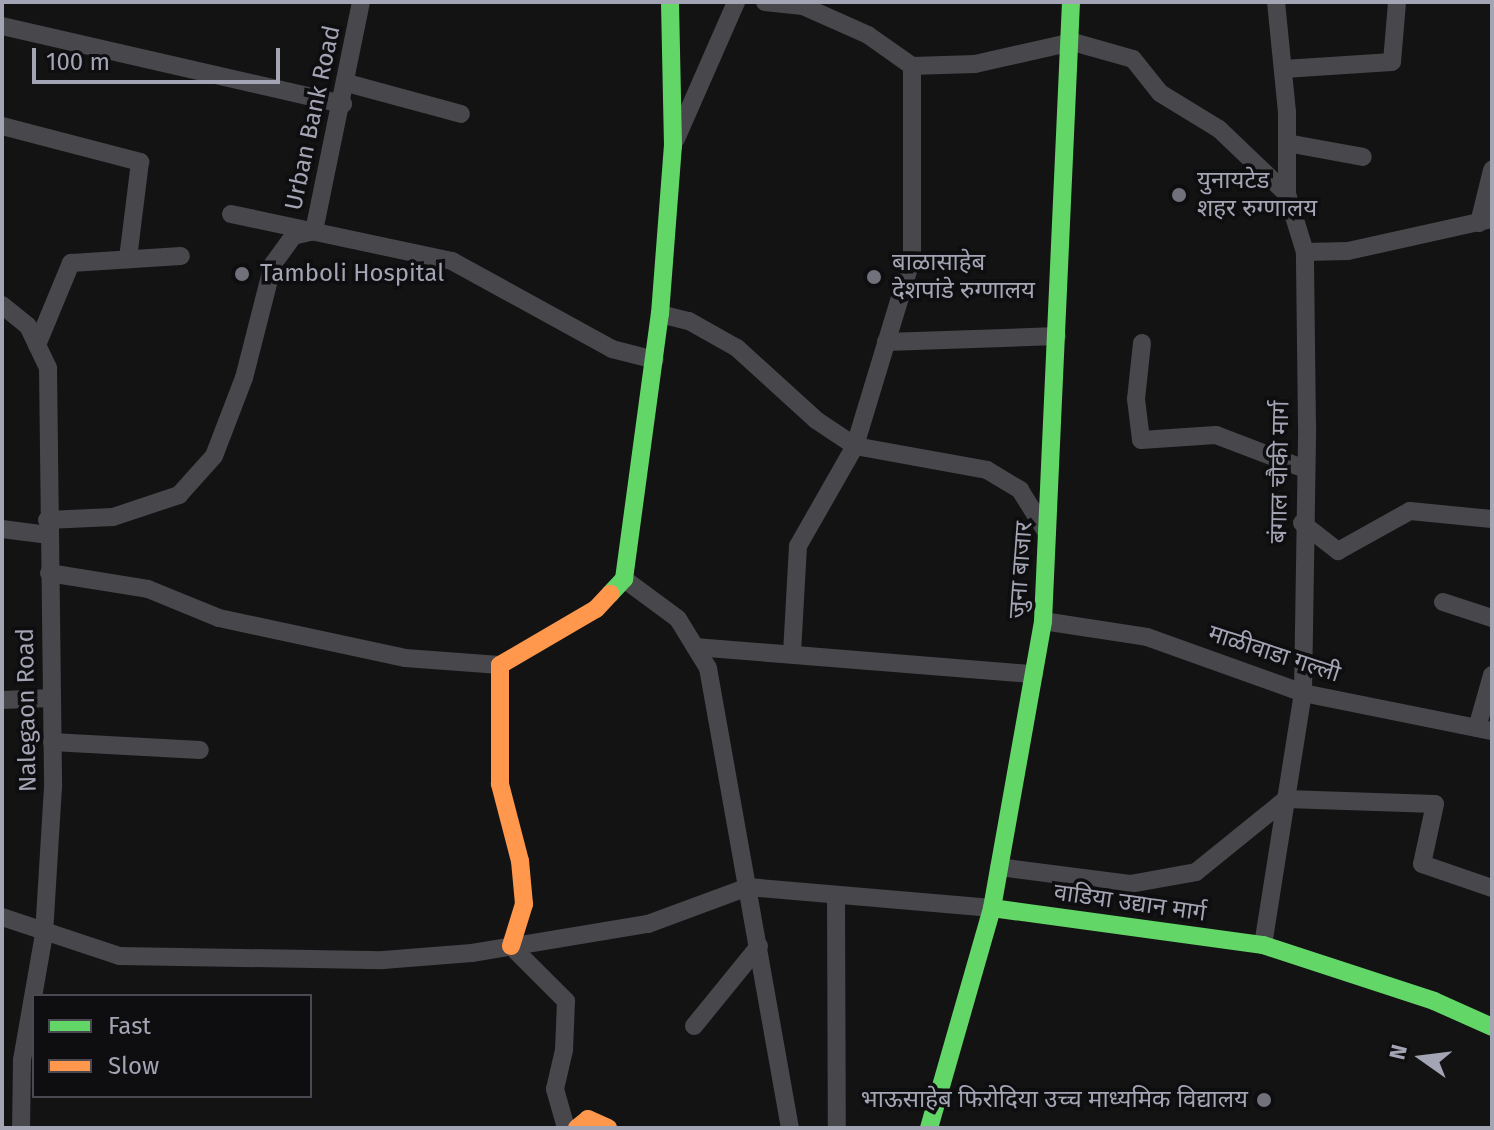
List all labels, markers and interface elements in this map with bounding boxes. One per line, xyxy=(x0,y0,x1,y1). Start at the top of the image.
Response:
street label: Urban Bank Road xyxy=(279,23,347,213)
scale bar xyxy=(36,32,284,82)
text: 100 m xyxy=(46,48,110,76)
place label: युनायटेड शहर रुग्णालय xyxy=(1197,167,1317,223)
marker: युनायटेड शहर रुग्णालय xyxy=(1168,184,1190,206)
place label: बाळासाहेब देशपांडे रुग्णालय xyxy=(892,249,1035,305)
place label: Tamboli Hospital xyxy=(260,260,444,288)
marker: Tamboli Hospital xyxy=(231,263,253,285)
marker: बाळासाहेब देशपांडे रुग्णालय xyxy=(863,266,885,288)
street label: बंगाल चौकी मार्ग xyxy=(1264,400,1296,544)
street label: जुना बाजार xyxy=(1003,520,1039,620)
street label: माळीवाडा गल्ली xyxy=(1204,619,1344,689)
street label: Nalegaon Road xyxy=(11,628,43,792)
street label: वाडिया उद्यान मार्ग xyxy=(1052,878,1208,928)
legend xyxy=(32,994,312,1098)
text: Fast xyxy=(108,1012,151,1040)
north arrow xyxy=(1382,1018,1462,1098)
text: N xyxy=(1383,1042,1413,1062)
text: Slow xyxy=(108,1052,159,1080)
place label: भाऊसाहेब फिरोदिया उच्च माध्यमिक विद्यालय xyxy=(861,1086,1248,1114)
marker: भाऊसाहेब फिरोदिया उच्च माध्यमिक विद्यालय xyxy=(1255,1091,1273,1109)

